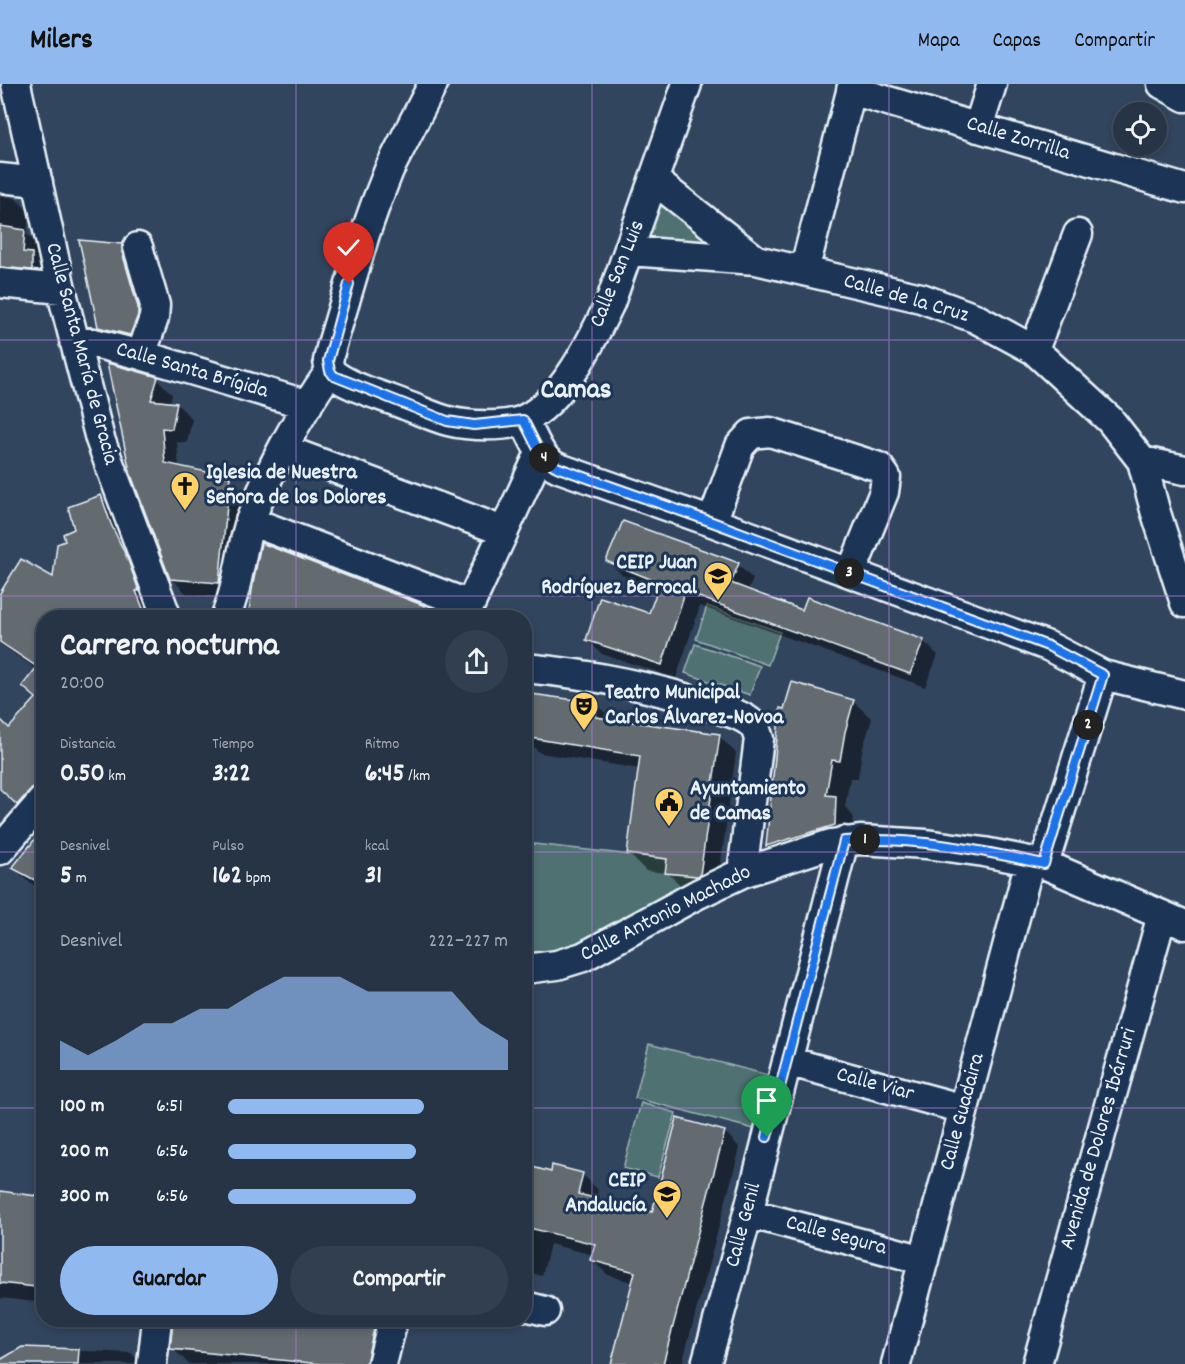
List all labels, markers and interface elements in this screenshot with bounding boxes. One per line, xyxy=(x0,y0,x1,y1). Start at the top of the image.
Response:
text: Milers xyxy=(30,22,93,62)
text: Mapa xyxy=(918,27,960,57)
text: Capas xyxy=(993,27,1041,57)
text: Compartir xyxy=(1074,27,1155,57)
map controls xyxy=(1113,102,1167,156)
button: locate xyxy=(1113,102,1167,156)
street label: Calle Zorrilla xyxy=(962,109,1074,170)
street label: Calle San Luis xyxy=(582,216,654,332)
pin xyxy=(323,222,374,284)
icon: check xyxy=(332,231,365,264)
street label: Calle Santa María de Gracia xyxy=(36,240,126,469)
street label: Calle de la Cruz xyxy=(840,266,973,332)
street label: Calle Santa Brígida xyxy=(112,334,272,408)
district label: Camas xyxy=(540,372,612,412)
pin: 4 xyxy=(529,443,559,473)
text: 4 xyxy=(541,446,547,469)
place label: Iglesia de Nuestra Señora de los Dolores xyxy=(206,458,387,514)
church icon: Iglesia de Nuestra Señora de los Dolores xyxy=(169,470,201,512)
place label: CEIP Juan Rodríguez Berrocal xyxy=(541,548,698,604)
pin: 3 xyxy=(834,558,864,588)
school or university icon: CEIP Juan Rodríguez Berrocal xyxy=(702,560,734,602)
text: 3 xyxy=(845,561,853,584)
text: Carrera nocturna xyxy=(60,624,279,671)
button: share xyxy=(445,630,508,693)
text: 20:00 xyxy=(60,670,105,698)
place label: Teatro Municipal Carlos Álvarez-Novoa xyxy=(605,678,784,734)
theatre icon: Teatro Municipal Carlos Álvarez-Novoa xyxy=(568,690,600,732)
pin: 2 xyxy=(1073,710,1103,740)
text: 2 xyxy=(1085,713,1092,736)
text: Distancia xyxy=(60,733,116,756)
text: Tiempo xyxy=(212,733,254,756)
text: Ritmo xyxy=(365,733,399,756)
text: 0.50 xyxy=(60,756,105,793)
text: 3:22 xyxy=(212,756,251,793)
text: 6:45 xyxy=(365,756,405,793)
text: km xyxy=(105,765,126,788)
text: /km xyxy=(405,765,430,788)
place label: Ayuntamiento de Camas xyxy=(690,774,806,830)
public building icon: Ayuntamiento de Camas xyxy=(653,786,685,828)
pin: 1 xyxy=(850,825,880,855)
text: 1 xyxy=(863,828,867,851)
text: Desnivel xyxy=(60,835,110,858)
text: Pulso xyxy=(212,835,244,858)
text: kcal xyxy=(365,835,389,858)
text: 5 xyxy=(60,858,72,895)
text: 162 xyxy=(212,858,242,895)
text: 31 xyxy=(365,858,382,895)
street label: Calle Antonio Machado xyxy=(575,858,757,970)
text: m xyxy=(72,867,87,890)
text: bpm xyxy=(242,867,271,890)
text: Desnivel xyxy=(60,928,122,956)
text: 222–227 m xyxy=(428,928,508,956)
street label: Avenida de Dolores Ibárruri xyxy=(1052,1024,1146,1254)
street label: Calle Guadaira xyxy=(932,1049,994,1174)
street label: Calle Viar xyxy=(833,1060,918,1110)
pin xyxy=(741,1075,792,1137)
icon: arrive xyxy=(750,1084,783,1117)
text: 100 m xyxy=(60,1093,105,1121)
text: 6:51 xyxy=(156,1093,183,1121)
text: 200 m xyxy=(60,1138,109,1166)
text: 6:56 xyxy=(156,1138,188,1166)
place label: CEIP Andalucía xyxy=(565,1166,647,1222)
school or university icon: CEIP Andalucía xyxy=(651,1178,683,1220)
street label: Calle Genil xyxy=(718,1179,770,1271)
text: 300 m xyxy=(60,1183,109,1211)
text: 6:56 xyxy=(156,1183,188,1211)
street label: Calle Segura xyxy=(782,1208,891,1265)
button: Guardar xyxy=(60,1246,278,1315)
button: Compartir xyxy=(290,1246,508,1315)

